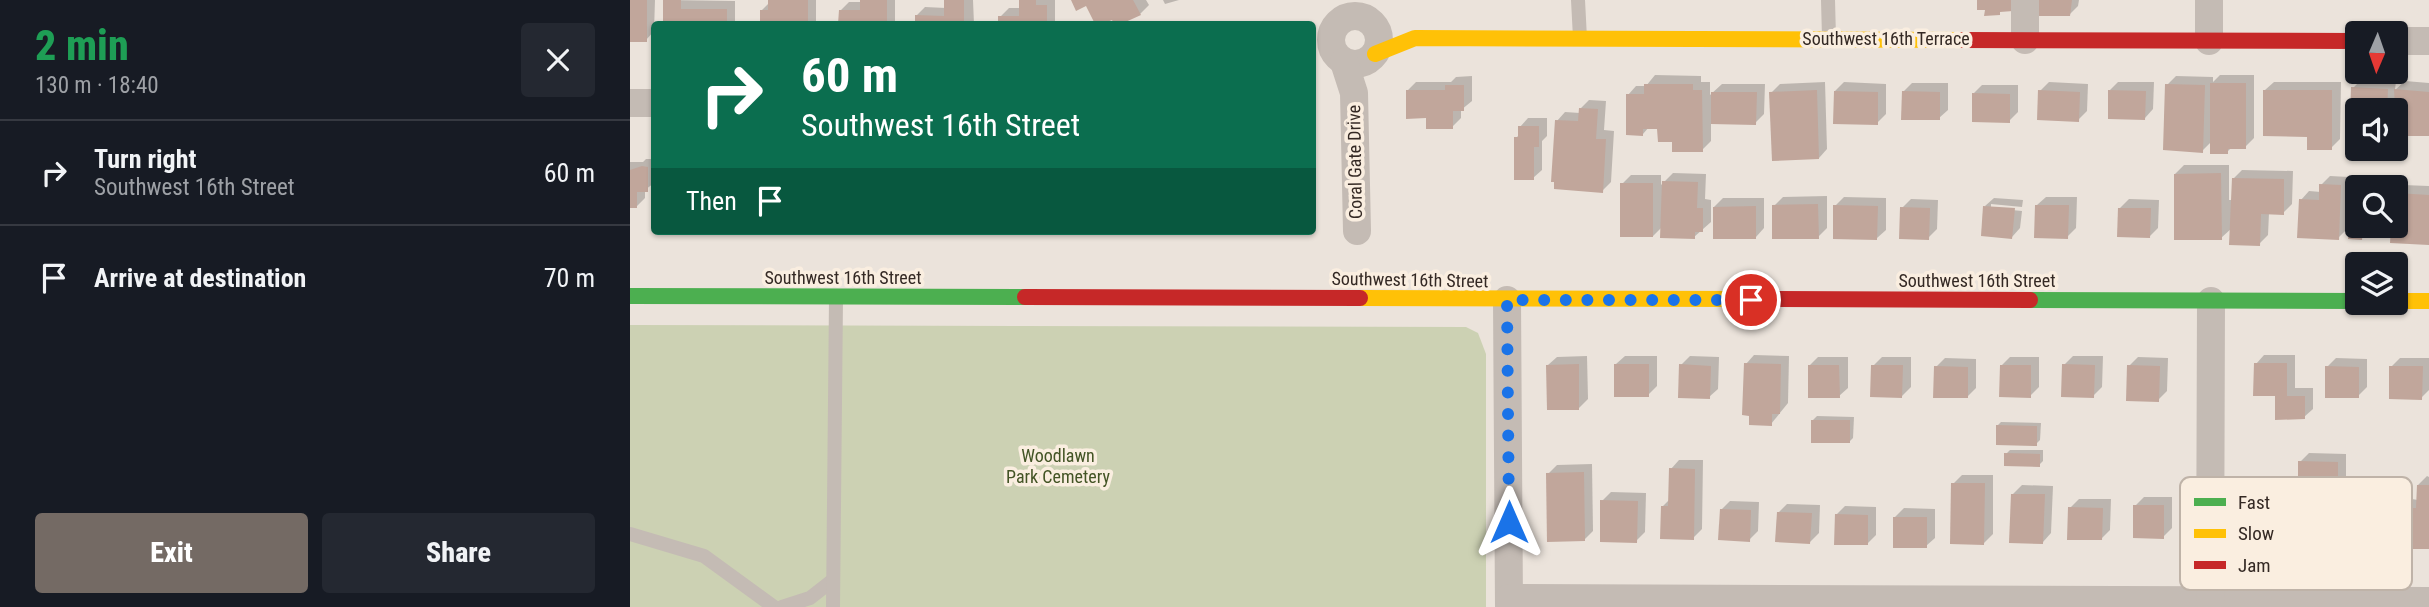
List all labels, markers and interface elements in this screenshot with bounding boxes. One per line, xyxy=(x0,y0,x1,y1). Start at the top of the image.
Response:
text: 2 min xyxy=(35,21,129,70)
north arrow xyxy=(2345,21,2408,84)
map controls xyxy=(2345,21,2408,315)
button: close xyxy=(521,23,595,97)
street label: Southwest 16th Terrace xyxy=(1802,28,1970,49)
text: 60 m xyxy=(801,47,898,104)
icon: right xyxy=(686,49,777,140)
text: 130 m · 18:40 xyxy=(35,72,159,99)
button: sound xyxy=(2345,98,2408,161)
street label: Coral Gate Drive xyxy=(1343,105,1366,219)
text: Southwest 16th Street xyxy=(801,106,1080,144)
text: Turn right xyxy=(94,144,196,174)
icon: right xyxy=(35,154,73,192)
text: 60 m xyxy=(544,158,595,188)
text: Southwest 16th Street xyxy=(94,174,295,201)
button: search xyxy=(2345,175,2408,238)
icon: arrive xyxy=(751,182,789,220)
text: Then xyxy=(686,186,737,216)
button: layers xyxy=(2345,252,2408,315)
icon: arrive xyxy=(35,259,73,297)
text: Arrive at destination xyxy=(94,263,306,293)
text: 70 m xyxy=(544,263,595,293)
street label: Southwest 16th Street xyxy=(765,267,922,288)
street label: Southwest 16th Street xyxy=(1331,268,1489,291)
pin xyxy=(1721,270,1781,330)
street label: Southwest 16th Street xyxy=(1899,270,2056,291)
icon: arrive xyxy=(1732,281,1770,319)
park label: Woodlawn Park Cemetery xyxy=(1006,445,1110,487)
legend xyxy=(2180,477,2412,590)
position arrow xyxy=(1472,485,1546,559)
text: Fast xyxy=(2238,491,2270,514)
button: Exit xyxy=(35,513,308,593)
button: Share xyxy=(322,513,595,593)
text: Slow xyxy=(2238,522,2274,545)
text: Jam xyxy=(2238,554,2271,577)

